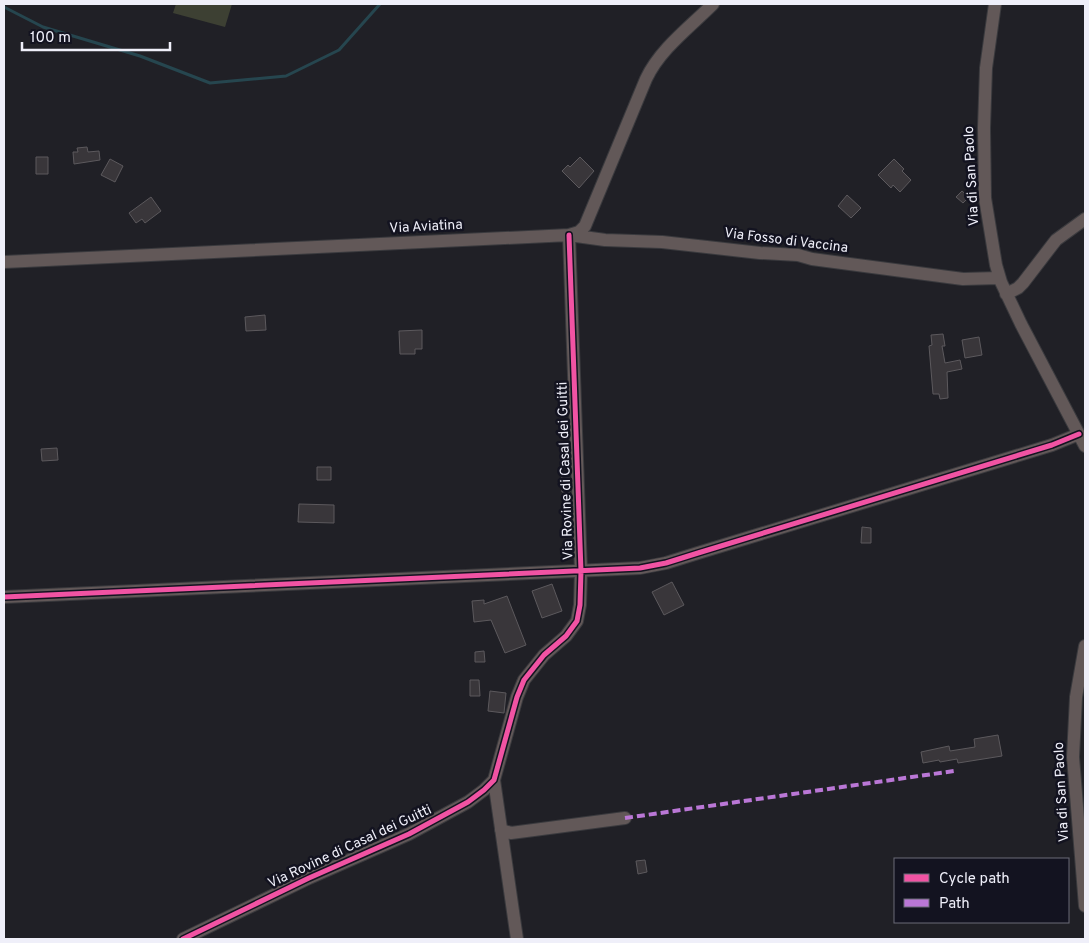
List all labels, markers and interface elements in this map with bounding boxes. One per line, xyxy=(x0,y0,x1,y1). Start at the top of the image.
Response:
scale bar xyxy=(22,20,170,52)
text: 100 m xyxy=(30,29,71,48)
street label: Via di San Paolo xyxy=(961,125,983,227)
street label: Via Aviatina xyxy=(389,217,463,237)
street label: Via Fosso di Vaccina xyxy=(723,225,849,257)
street label: Via Rovine di Casal dei Guitti xyxy=(554,381,578,561)
street label: Via di San Paolo xyxy=(1051,741,1073,843)
street label: Via Rovine di Casal dei Guitti xyxy=(266,802,434,892)
legend xyxy=(894,858,1069,923)
text: Cycle path xyxy=(939,870,1010,889)
text: Path xyxy=(939,895,970,914)

